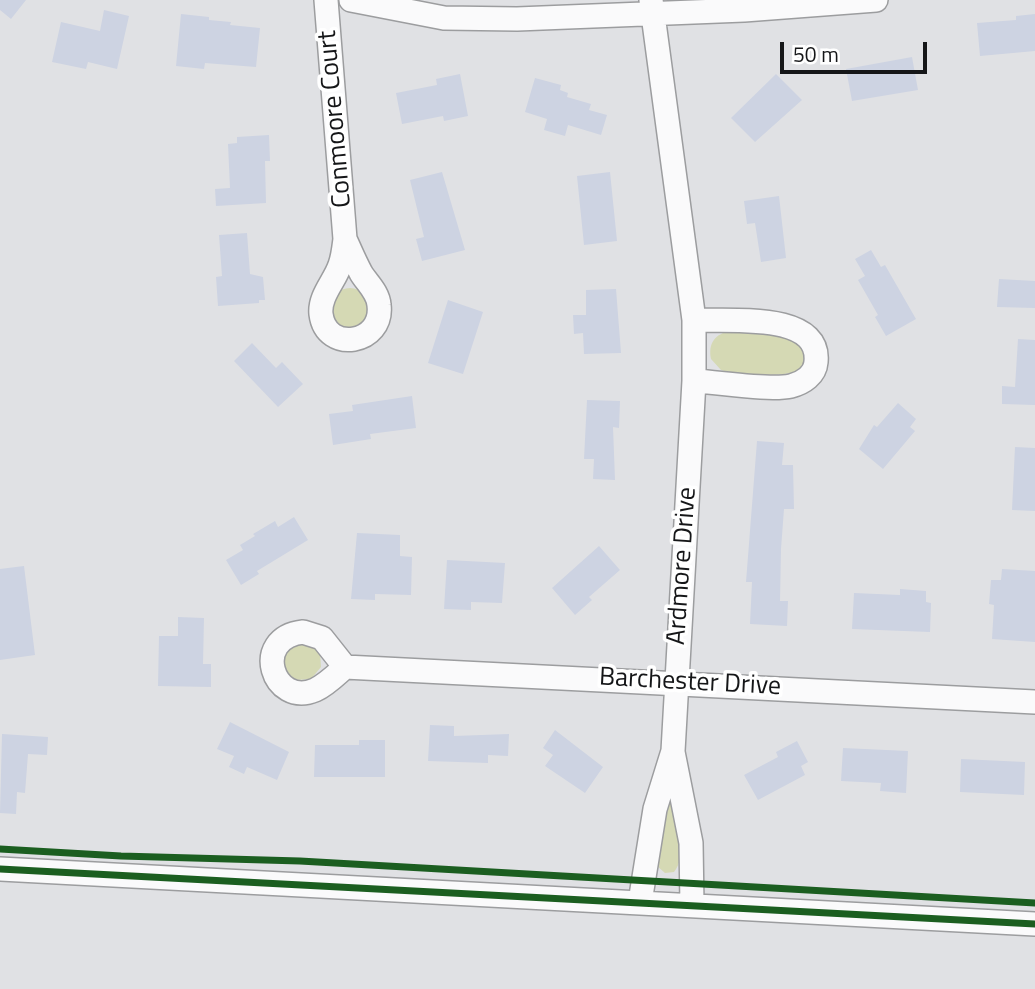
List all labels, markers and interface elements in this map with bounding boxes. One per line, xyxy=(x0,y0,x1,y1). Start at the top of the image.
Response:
scale bar xyxy=(783,28,930,72)
street label: Conmoore Court xyxy=(313,29,359,209)
text: 50 m xyxy=(793,38,839,70)
street label: Ardmore Drive xyxy=(662,486,704,646)
street label: Barchester Drive xyxy=(598,663,782,703)

